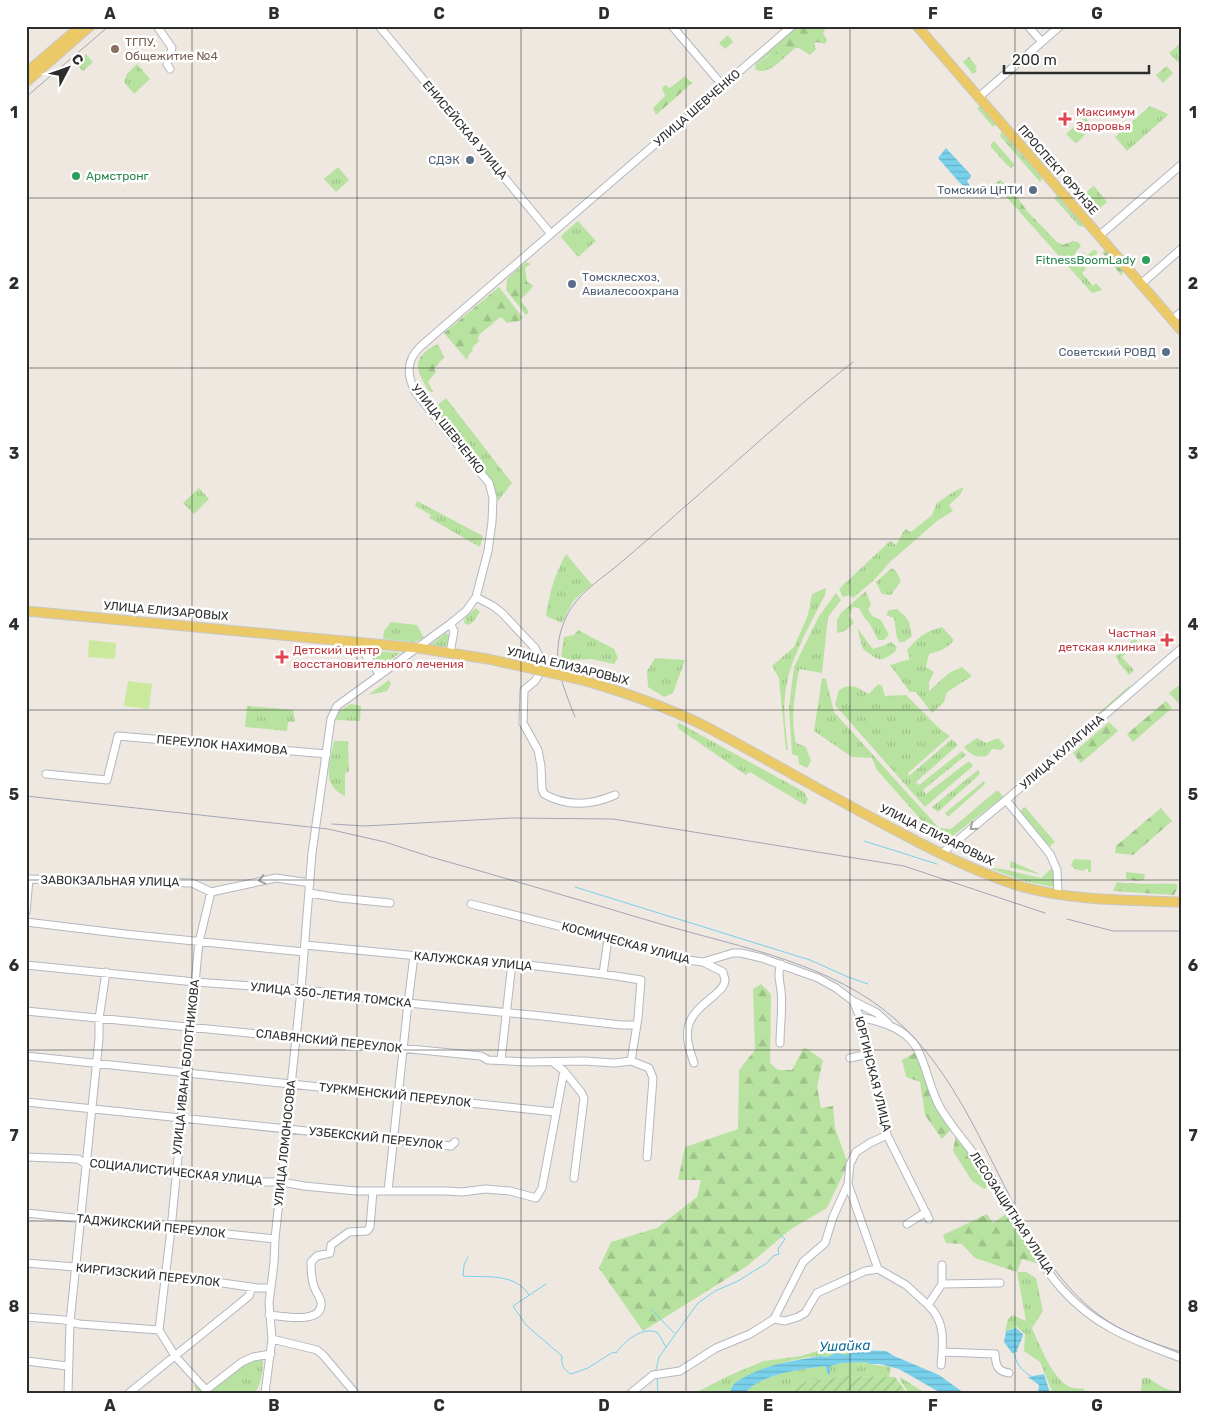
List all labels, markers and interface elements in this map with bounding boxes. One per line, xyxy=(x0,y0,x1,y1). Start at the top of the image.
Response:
text: A xyxy=(104,4,116,23)
text: B xyxy=(268,4,280,23)
text: C xyxy=(433,4,445,23)
text: D xyxy=(598,4,610,23)
text: E xyxy=(763,4,773,23)
text: F xyxy=(928,4,938,23)
text: G xyxy=(1091,4,1103,23)
place label: ТГПУ, Общежитие №4 xyxy=(125,35,218,63)
north arrow xyxy=(42,42,92,92)
scale bar xyxy=(1004,42,1150,74)
marker: ТГПУ, Общежитие №4 xyxy=(109,43,121,55)
text: С xyxy=(68,51,87,69)
text: 200 m xyxy=(1012,51,1057,69)
street label: УЛИЦА ШЕВЧЕНКО xyxy=(651,67,743,149)
street label: ЕНИСЕЙСКАЯ УЛИЦА xyxy=(420,78,510,182)
text: 1 xyxy=(10,103,18,122)
text: 1 xyxy=(1189,103,1197,122)
place label: Максимум Здоровья xyxy=(1076,105,1135,133)
marker: Максимум Здоровья xyxy=(1058,112,1072,126)
street label: ПРОСПЕКТ ФРУНЗЕ xyxy=(1015,122,1101,218)
place label: СДЭК xyxy=(428,153,460,167)
marker: СДЭК xyxy=(464,154,476,166)
place label: Армстронг xyxy=(86,169,149,183)
marker: Армстронг xyxy=(70,170,82,182)
place label: Томский ЦНТИ xyxy=(937,183,1023,197)
marker: Томский ЦНТИ xyxy=(1027,184,1039,196)
place label: FitnessBoomLady xyxy=(1036,253,1136,267)
marker: FitnessBoomLady xyxy=(1140,254,1152,266)
place label: Томсклесхоз, Авиалесоохрана xyxy=(582,270,679,298)
text: 2 xyxy=(9,274,19,293)
text: 2 xyxy=(1188,274,1198,293)
marker: Томсклесхоз, Авиалесоохрана xyxy=(566,278,578,290)
place label: Советский РОВД xyxy=(1059,345,1156,359)
marker: Советский РОВД xyxy=(1160,346,1172,358)
street label: УЛИЦА ШЕВЧЕНКО xyxy=(409,381,487,477)
text: 3 xyxy=(9,444,19,463)
text: 3 xyxy=(1188,444,1198,463)
street label: УЛИЦА ЕЛИЗАРОВЫХ xyxy=(103,599,229,623)
text: 4 xyxy=(9,615,20,634)
text: 4 xyxy=(1188,615,1199,634)
place label: Частная детская клиника xyxy=(1058,626,1156,654)
marker: Частная детская клиника xyxy=(1160,633,1174,647)
place label: Детский центр восстановительного лечения xyxy=(293,643,464,671)
street label: УЛИЦА ЕЛИЗАРОВЫХ xyxy=(506,644,631,688)
marker: Детский центр восстановительного лечения xyxy=(275,650,289,664)
street label: УЛИЦА КУЛАГИНА xyxy=(1017,712,1107,792)
street label: ПЕРЕУЛОК НАХИМОВА xyxy=(156,732,288,758)
text: 5 xyxy=(9,785,19,804)
text: 5 xyxy=(1188,785,1198,804)
street label: УЛИЦА ЕЛИЗАРОВЫХ xyxy=(878,801,997,869)
one-way arrow xyxy=(970,821,979,830)
street label: ЗАВОКЗАЛЬНАЯ УЛИЦА xyxy=(40,873,180,889)
one-way arrow xyxy=(258,874,267,885)
street label: КОСМИЧЕСКАЯ УЛИЦА xyxy=(560,919,692,967)
street label: КАЛУЖСКАЯ УЛИЦА xyxy=(413,949,533,973)
text: 6 xyxy=(9,956,19,975)
text: 6 xyxy=(1188,956,1198,975)
street label: УЛИЦА ИВАНА БОЛОТНИКОВА xyxy=(170,979,202,1155)
street label: УЛИЦА 350-ЛЕТИЯ ТОМСКА xyxy=(250,980,412,1010)
street label: ЮРГИНСКАЯ УЛИЦА xyxy=(852,1015,894,1133)
street label: СЛАВЯНСКИЙ ПЕРЕУЛОК xyxy=(255,1026,403,1056)
street label: УЛИЦА ЛОМОНОСОВА xyxy=(271,1079,299,1207)
street label: ТУРКМЕНСКИЙ ПЕРЕУЛОК xyxy=(318,1080,472,1110)
street label: УЗБЕКСКИЙ ПЕРЕУЛОК xyxy=(308,1124,444,1152)
text: 7 xyxy=(9,1126,19,1145)
text: 7 xyxy=(1188,1126,1198,1145)
street label: ЛЕСОЗАЩИТНАЯ УЛИЦА xyxy=(967,1149,1057,1277)
street label: СОЦИАЛИСТИЧЕСКАЯ УЛИЦА xyxy=(89,1156,263,1188)
street label: ТАДЖИКСКИЙ ПЕРЕУЛОК xyxy=(76,1211,226,1241)
street label: КИРГИЗСКИЙ ПЕРЕУЛОК xyxy=(75,1260,221,1290)
text: 8 xyxy=(9,1297,20,1316)
text: 8 xyxy=(1188,1297,1199,1316)
water label: Ушайка xyxy=(819,1337,871,1355)
text: A xyxy=(104,1396,116,1415)
text: B xyxy=(268,1396,280,1415)
text: C xyxy=(433,1396,445,1415)
text: D xyxy=(598,1396,610,1415)
text: E xyxy=(763,1396,773,1415)
text: F xyxy=(928,1396,938,1415)
text: G xyxy=(1091,1396,1103,1415)

